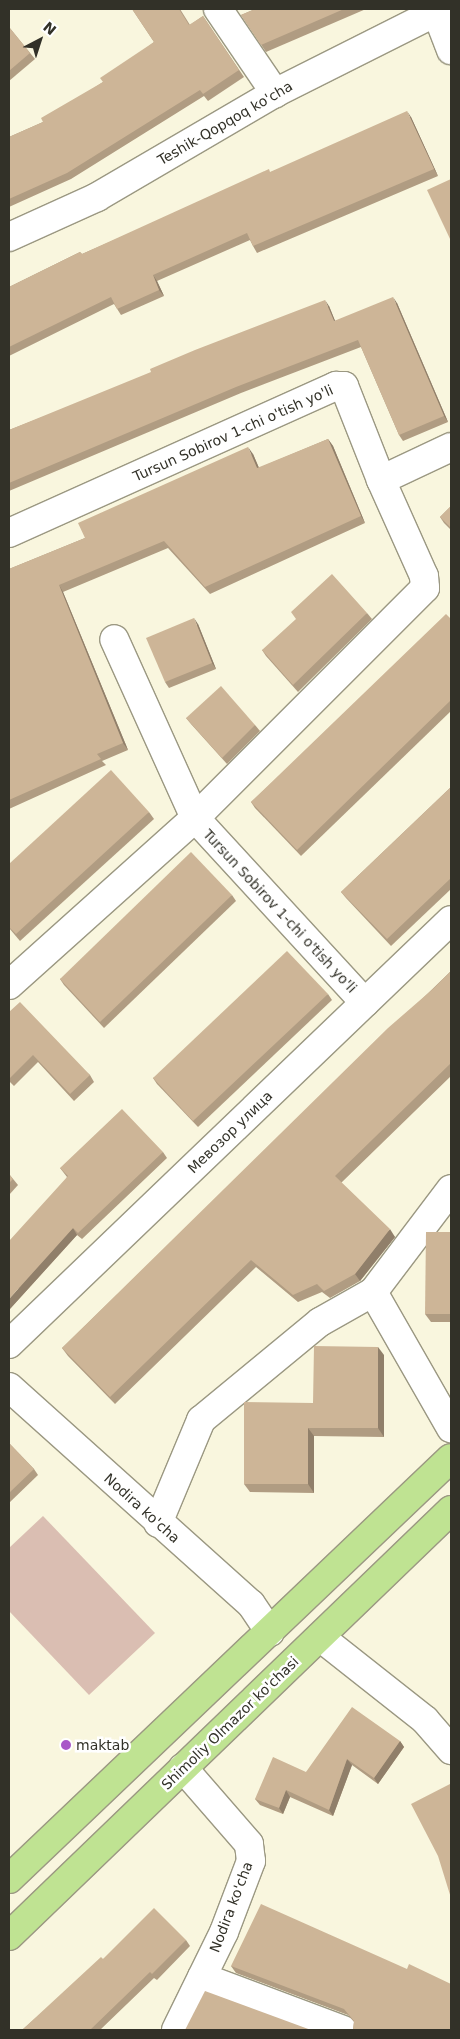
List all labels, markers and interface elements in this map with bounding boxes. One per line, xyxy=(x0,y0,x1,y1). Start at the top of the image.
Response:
north arrow xyxy=(15,15,65,65)
text: N xyxy=(40,19,59,38)
street label: Teshik-Qopqoq ko'cha xyxy=(155,77,295,169)
street label: Tursun Sobirov 1-chi o'tish yo'li xyxy=(130,381,336,485)
street label: Tursun Sobirov 1-chi o'tish yo'li xyxy=(200,826,360,996)
street label: Мевозор улица xyxy=(184,1087,276,1177)
street label: Nodira ko'cha xyxy=(101,1470,183,1546)
street label: Shimoliy Olmazor ko'chasi xyxy=(158,1653,302,1793)
place label: maktab xyxy=(76,1737,129,1753)
marker: maktab xyxy=(60,1739,72,1751)
street label: Nodira ko'cha xyxy=(206,1859,256,1955)

